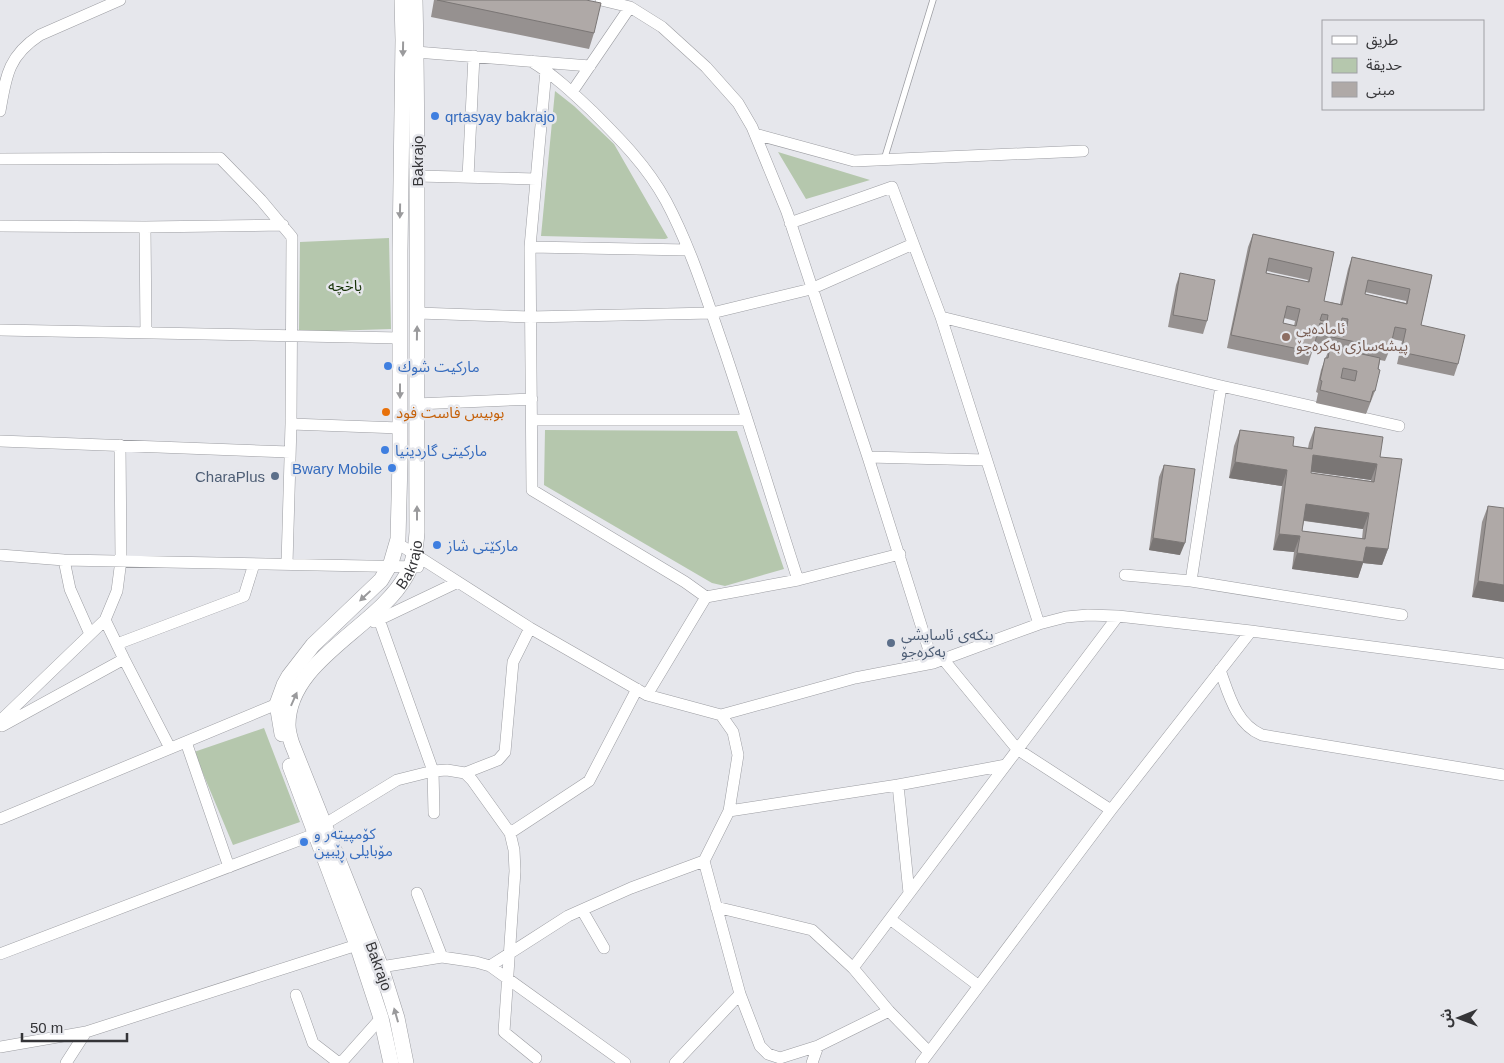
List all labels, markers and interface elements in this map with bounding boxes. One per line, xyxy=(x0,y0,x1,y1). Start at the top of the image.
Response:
legend xyxy=(1322,20,1484,110)
text: طريق xyxy=(1366,31,1398,50)
one-way arrow xyxy=(399,41,407,57)
text: حديقة xyxy=(1366,56,1402,73)
text: مبنى xyxy=(1366,81,1395,99)
place label: qrtasyay bakrajo xyxy=(445,108,555,125)
marker: qrtasyay bakrajo xyxy=(429,110,441,122)
street label: Bakrajo xyxy=(409,136,426,186)
one-way arrow xyxy=(396,203,404,219)
park label: باخچە xyxy=(328,277,362,296)
place label: ئامادەیی پیشەسازی بەکرەجۆ xyxy=(1296,320,1408,356)
one-way arrow xyxy=(414,325,422,341)
marker: ئامادەیی پیشەسازی بەکرەجۆ xyxy=(1280,331,1292,343)
place label: ماركيت شوك xyxy=(398,358,480,376)
marker: ماركيت شوك xyxy=(382,360,394,372)
one-way arrow xyxy=(396,383,404,399)
place label: بوبيس فاست فود xyxy=(396,404,504,422)
marker: بوبيس فاست فود xyxy=(380,406,392,418)
place label: مارکیتی گاردینیا xyxy=(395,442,487,460)
marker: مارکیتی گاردینیا xyxy=(379,444,391,456)
place label: Bwary Mobile xyxy=(292,460,382,477)
marker: Bwary Mobile xyxy=(386,462,398,474)
place label: CharaPlus xyxy=(195,468,265,485)
marker: CharaPlus xyxy=(269,470,281,482)
one-way arrow xyxy=(413,505,421,521)
place label: مارکێتی شاز xyxy=(446,537,518,555)
street label: Bakrajo xyxy=(392,539,425,592)
marker: مارکێتی شاز xyxy=(431,539,443,551)
one-way arrow xyxy=(360,590,372,602)
place label: بنکەی ئاسایشی بەکرەجۆ xyxy=(901,626,993,661)
marker: بنکەی ئاسایشی بەکرەجۆ xyxy=(885,637,897,649)
one-way arrow xyxy=(291,692,299,706)
place label: کۆمپیتەر و مۆبایلی ڕێبین xyxy=(314,825,393,863)
marker: کۆمپیتەر و مۆبایلی ڕێبین xyxy=(298,836,310,848)
street label: Bakrajo xyxy=(362,939,396,993)
north arrow xyxy=(1434,993,1484,1043)
one-way arrow xyxy=(391,1008,399,1023)
text: ش xyxy=(1438,1008,1454,1028)
scale bar xyxy=(22,1010,128,1042)
text: 50 m xyxy=(30,1019,63,1036)

